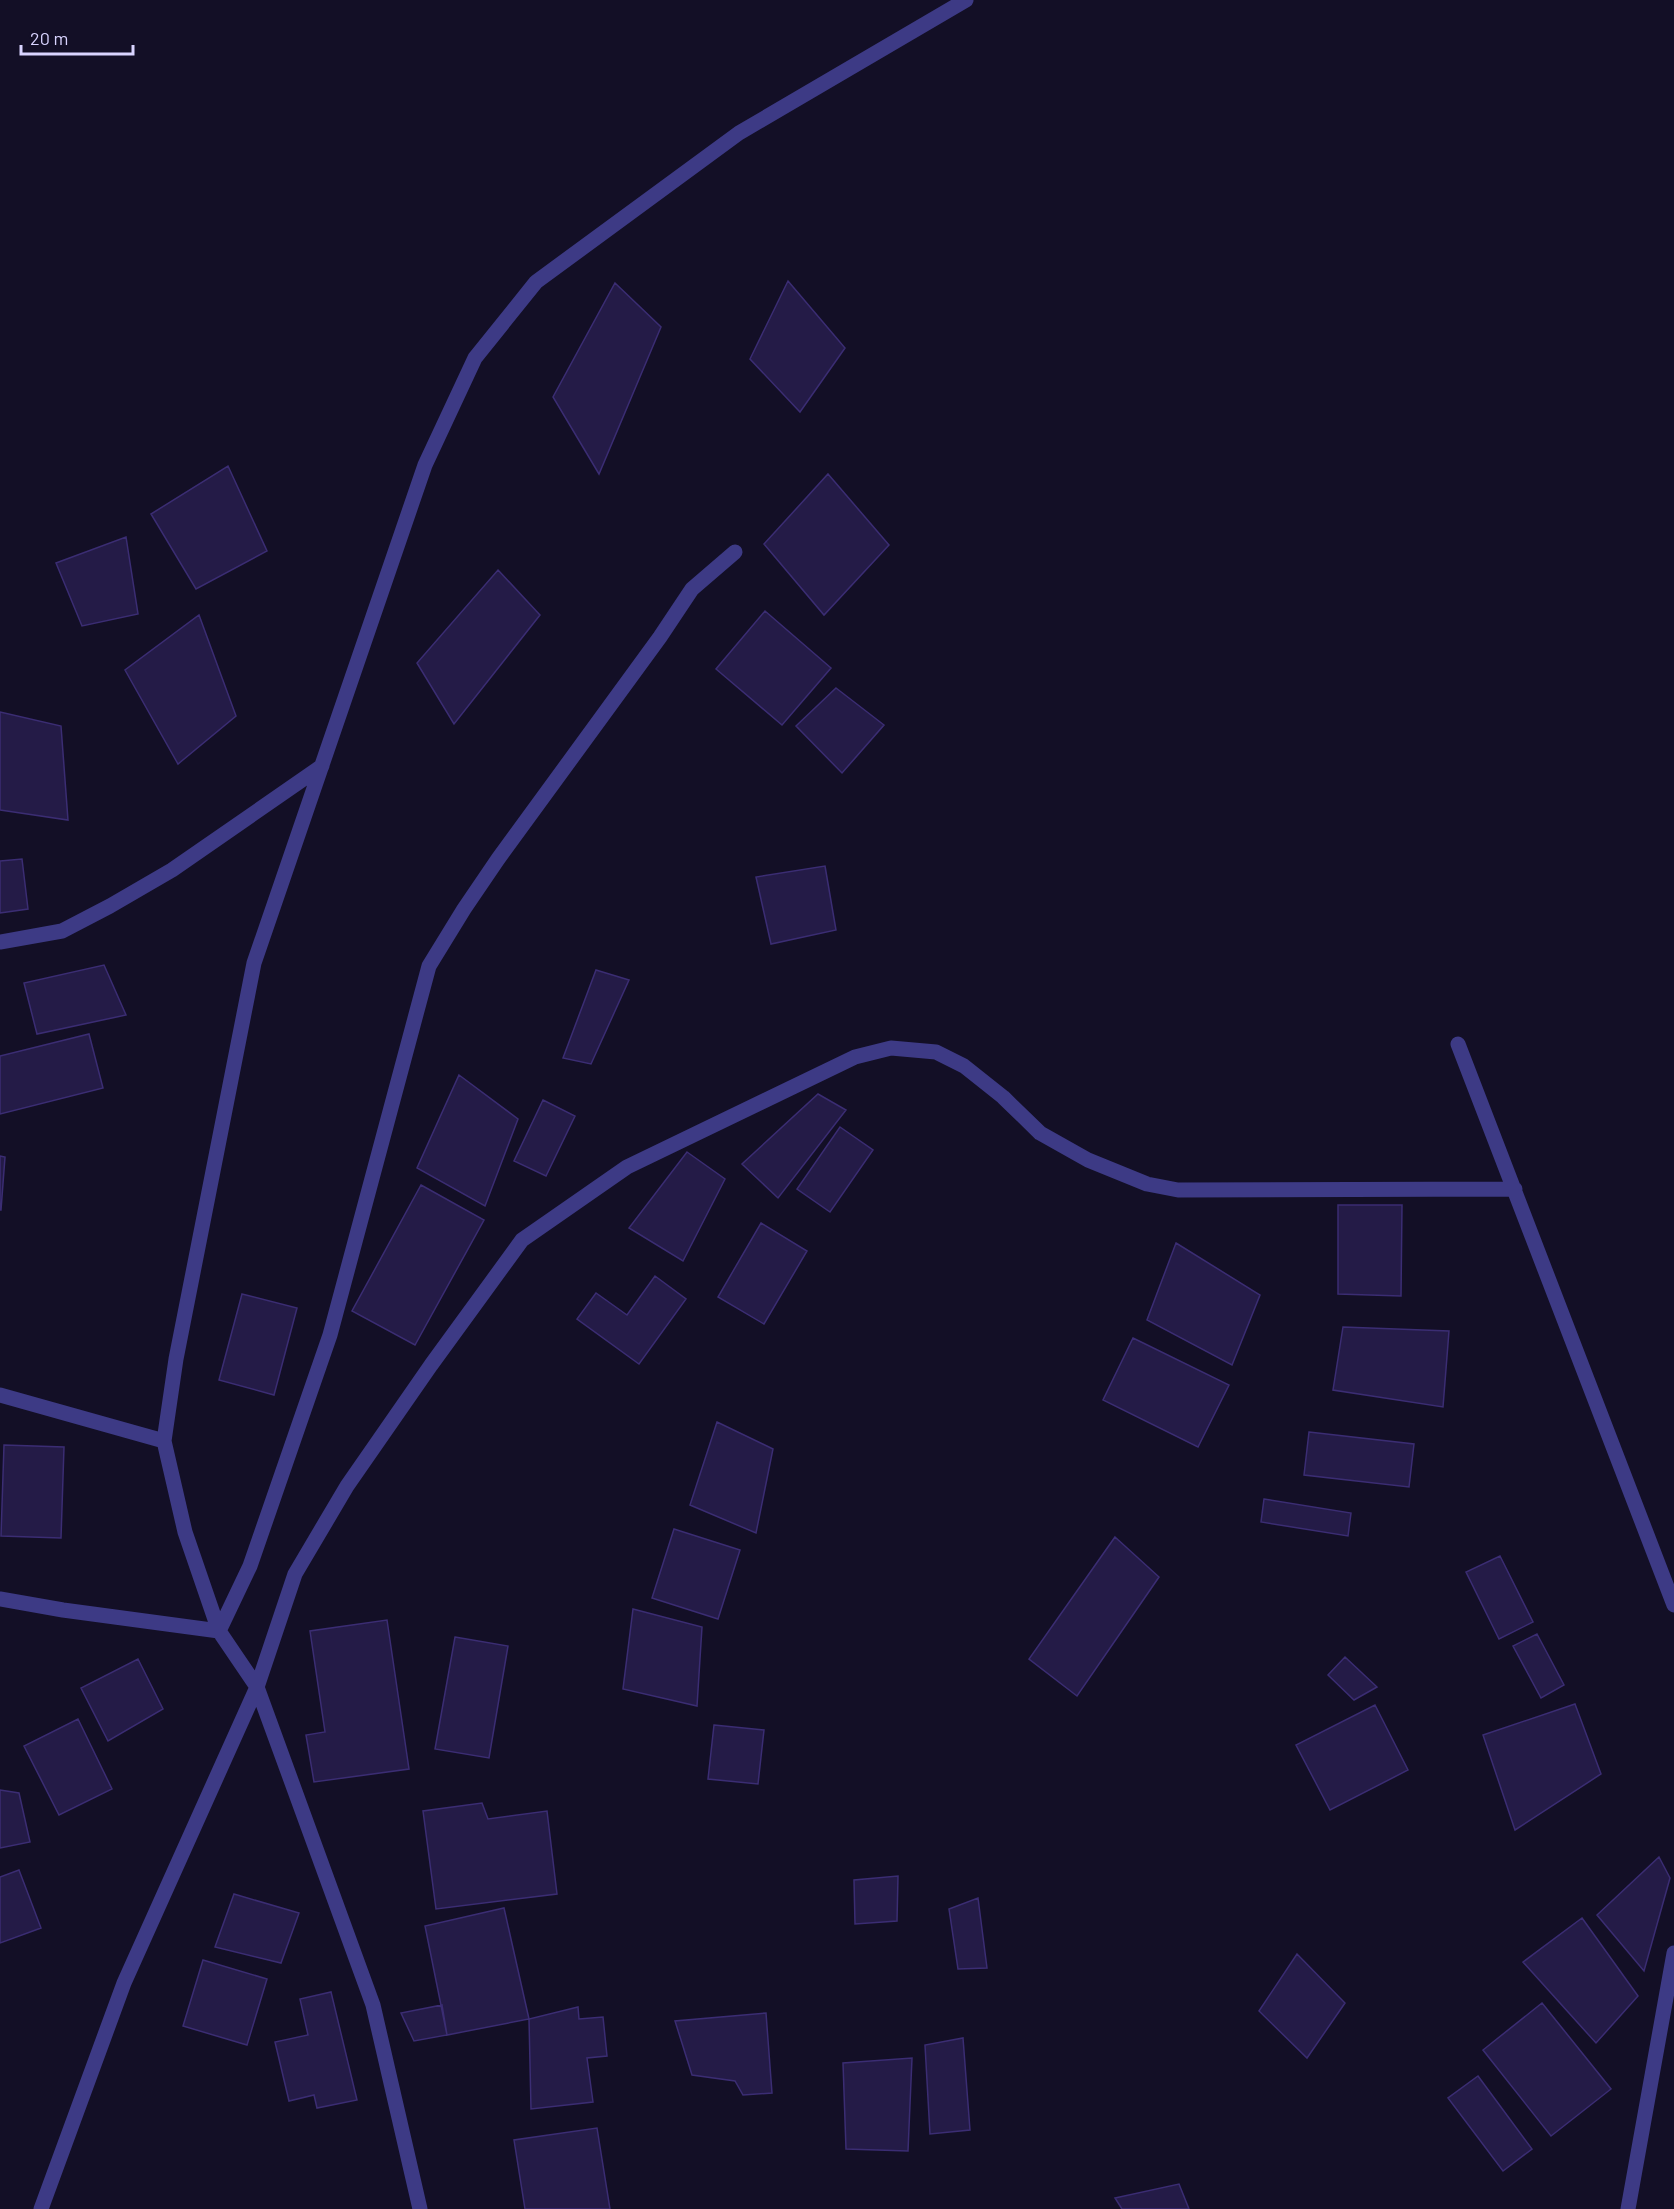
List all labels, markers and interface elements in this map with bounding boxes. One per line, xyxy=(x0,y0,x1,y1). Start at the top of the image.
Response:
scale bar xyxy=(21,18,134,56)
text: 20 m xyxy=(30,27,68,49)

